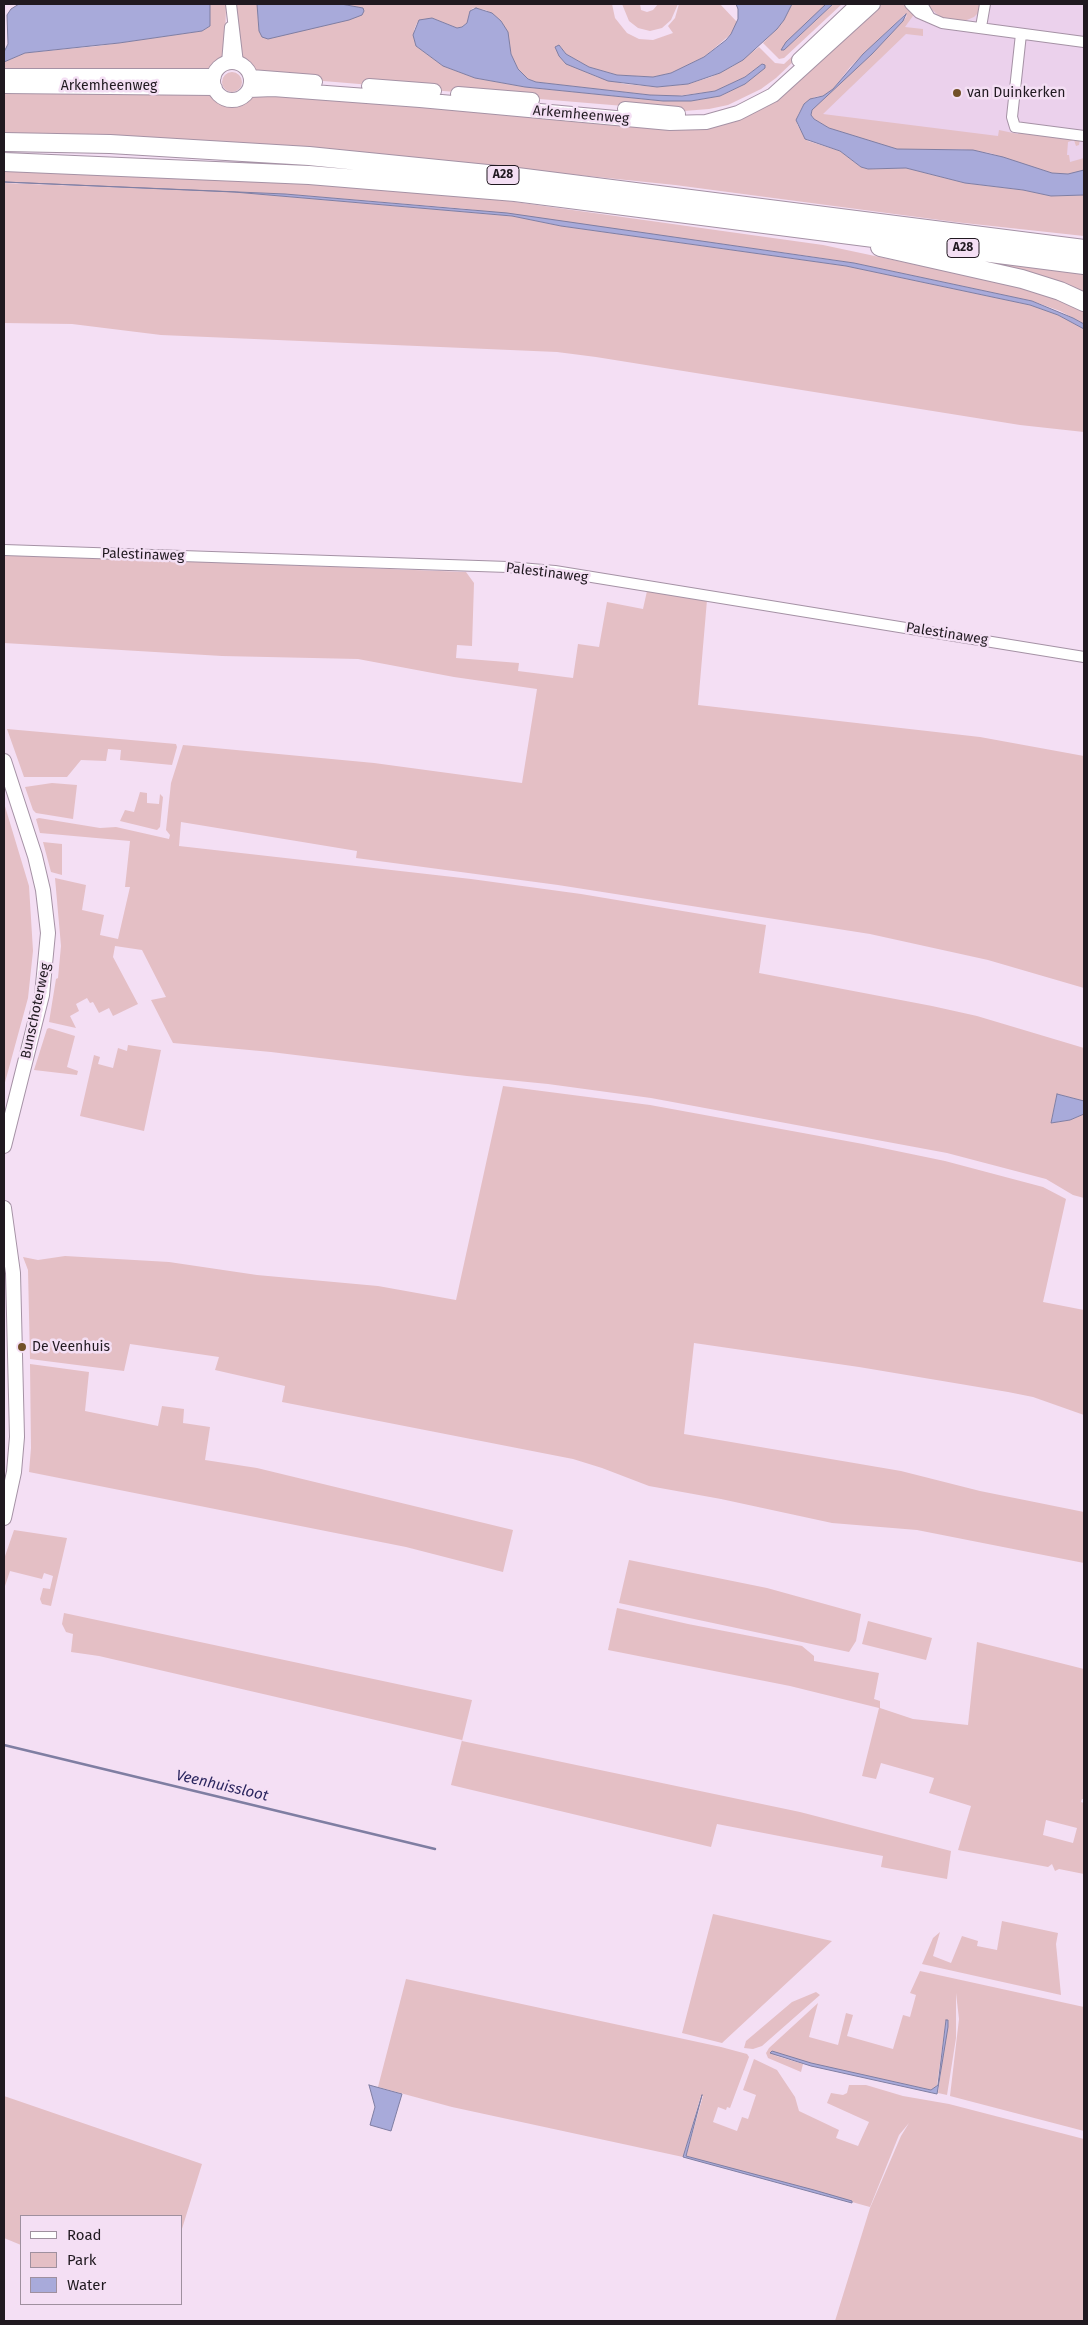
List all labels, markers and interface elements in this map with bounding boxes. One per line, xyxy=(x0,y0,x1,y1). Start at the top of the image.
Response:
street label: Arkemheenweg xyxy=(61,78,157,94)
place label: van Duinkerken xyxy=(967,85,1065,101)
marker: van Duinkerken xyxy=(951,87,963,99)
street label: Arkemheenweg xyxy=(532,102,630,128)
road number: A28 xyxy=(487,166,519,184)
road number: A28 xyxy=(947,238,979,258)
street label: Palestinaweg xyxy=(101,545,185,565)
street label: Palestinaweg xyxy=(505,560,589,586)
street label: Palestinaweg xyxy=(905,619,989,649)
street label: Bunschoterweg xyxy=(18,962,54,1060)
place label: De Veenhuis xyxy=(32,1339,110,1355)
marker: De Veenhuis xyxy=(16,1341,28,1353)
water label: Veenhuissloot xyxy=(174,1767,270,1805)
legend xyxy=(20,2215,182,2305)
text: Road xyxy=(67,2226,102,2244)
text: Park xyxy=(67,2251,97,2269)
text: Water xyxy=(67,2276,106,2294)

